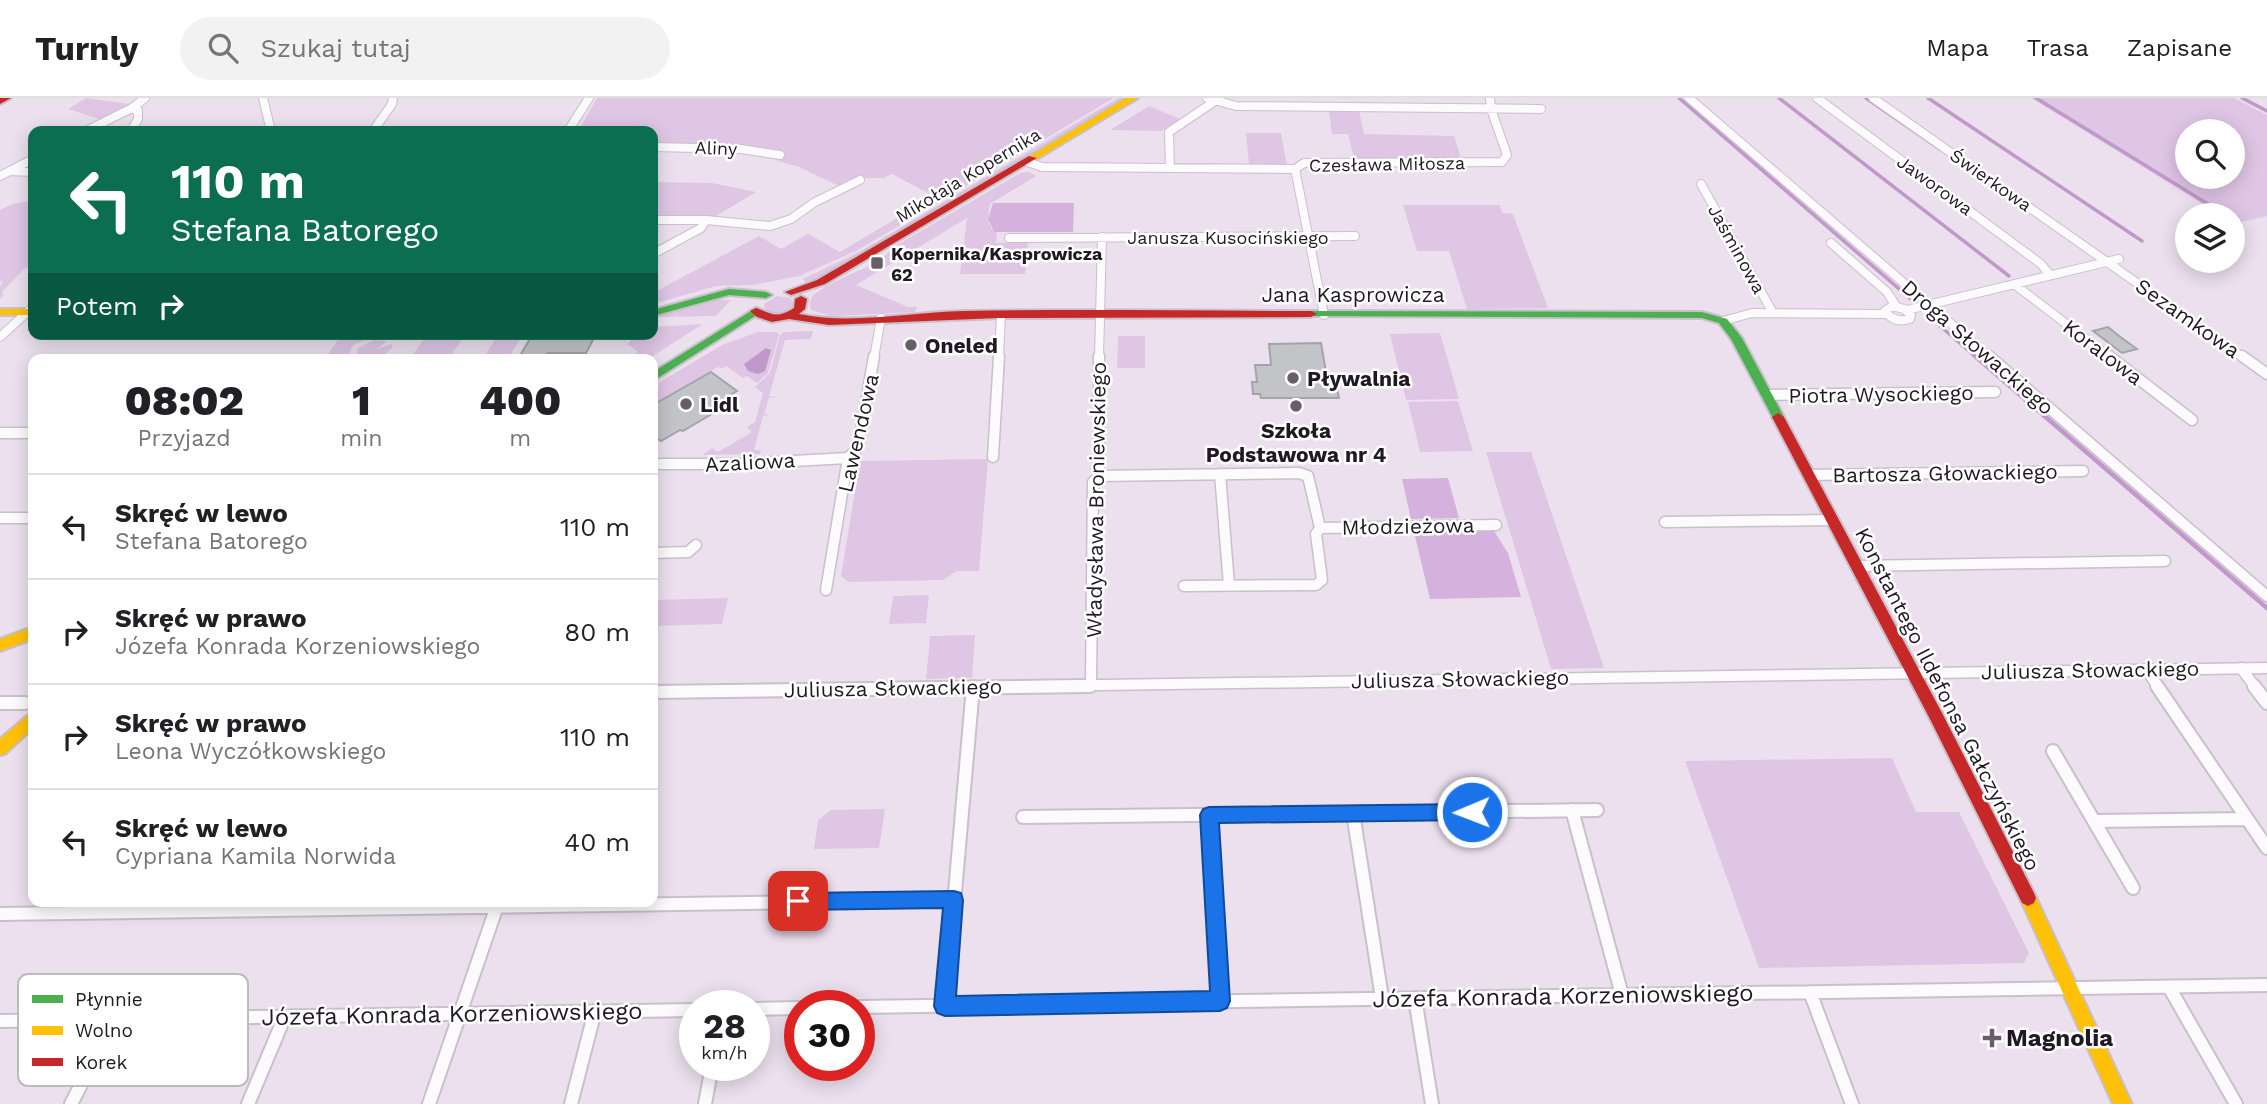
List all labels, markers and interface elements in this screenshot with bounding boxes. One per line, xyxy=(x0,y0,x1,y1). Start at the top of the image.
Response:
search box xyxy=(180,17,670,80)
text: Turnly xyxy=(35,29,138,68)
icon: search xyxy=(204,29,242,67)
text: Szukaj tutaj xyxy=(260,33,411,63)
text: Mapa xyxy=(1926,34,1989,62)
text: Trasa xyxy=(2027,34,2089,62)
text: Zapisane xyxy=(2127,34,2232,62)
map controls xyxy=(2175,119,2245,273)
button: search xyxy=(2175,119,2245,189)
street label: Mikołaja Kopernika xyxy=(892,123,1044,227)
street label: Aliny xyxy=(694,137,738,159)
street label: Świerkowa xyxy=(1946,144,2036,216)
street label: Jaworowa xyxy=(1893,151,1977,219)
text: 110 m xyxy=(171,152,305,210)
street label: Czesława Miłosza xyxy=(1309,152,1465,176)
icon: left xyxy=(56,154,147,245)
street label: Jaśminowa xyxy=(1704,201,1770,297)
button: layers xyxy=(2175,203,2245,273)
text: Stefana Batorego xyxy=(171,211,439,249)
street label: Janusza Kusocińskiego xyxy=(1127,227,1329,248)
place label: Kopernika/Kasprowicza 62 xyxy=(891,243,1103,285)
marker: Kopernika/Kasprowicza 62 xyxy=(869,255,885,271)
street label: Sezamkowa xyxy=(2131,273,2245,363)
street label: Droga Słowackiego xyxy=(1897,274,2059,420)
street label: Jana Kasprowicza xyxy=(1261,282,1445,307)
icon: right xyxy=(152,287,190,325)
text: Potem xyxy=(56,291,138,321)
street label: Koralowa xyxy=(2058,314,2148,390)
place label: Oneled xyxy=(925,333,998,358)
marker: Oneled xyxy=(903,337,919,353)
street label: Władysława Broniewskiego xyxy=(1081,362,1111,638)
place label: Pływalnia xyxy=(1307,366,1411,391)
marker: Pływalnia xyxy=(1285,370,1301,386)
street label: Lawendowa xyxy=(832,371,884,495)
text: 08:02 xyxy=(125,376,244,425)
text: 1 xyxy=(352,376,371,425)
text: 400 xyxy=(479,376,561,425)
street label: Piotra Wysockiego xyxy=(1788,380,1974,408)
place label: Lidl xyxy=(700,392,739,417)
marker: Lidl xyxy=(678,396,694,412)
marker: Szkoła Podstawowa nr 4 xyxy=(1288,398,1304,414)
place label: Szkoła Podstawowa nr 4 xyxy=(1206,418,1386,467)
text: Przyjazd xyxy=(138,425,231,452)
text: min xyxy=(340,425,383,452)
text: m xyxy=(509,425,531,452)
street label: Azaliowa xyxy=(704,447,796,477)
street label: Bartosza Głowackiego xyxy=(1832,459,2058,487)
text: Skręć w lewo xyxy=(115,498,288,528)
icon: left xyxy=(56,508,94,546)
text: 110 m xyxy=(560,512,630,542)
street label: Młodzieżowa xyxy=(1341,512,1475,540)
street label: Konstantego Ildefonsa Gałczyńskiego xyxy=(1850,523,2046,875)
text: Stefana Batorego xyxy=(115,528,308,555)
text: Skręć w prawo xyxy=(115,603,307,633)
icon: right xyxy=(56,613,94,651)
text: 80 m xyxy=(564,617,630,647)
text: Józefa Konrada Korzeniowskiego xyxy=(115,633,480,660)
street label: Juliusza Słowackiego xyxy=(1981,656,2199,684)
street label: Juliusza Słowackiego xyxy=(1351,665,1569,693)
street label: Juliusza Słowackiego xyxy=(784,674,1002,702)
text: Skręć w prawo xyxy=(115,708,307,738)
icon: right xyxy=(56,718,94,756)
text: 110 m xyxy=(560,722,630,752)
text: Leona Wyczółkowskiego xyxy=(115,738,386,765)
position arrow xyxy=(1435,775,1509,849)
text: Skręć w lewo xyxy=(115,813,288,843)
icon: left xyxy=(56,823,94,861)
text: 40 m xyxy=(564,827,630,857)
text: Cypriana Kamila Norwida xyxy=(115,843,396,870)
pin xyxy=(768,871,828,931)
icon: arrive xyxy=(779,882,817,920)
legend xyxy=(18,974,248,1086)
street label: Józefa Konrada Korzeniowskiego xyxy=(1372,979,1754,1013)
text: Płynnie xyxy=(75,988,143,1011)
speed limit sign: 30 xyxy=(784,990,875,1081)
street label: Józefa Konrada Korzeniowskiego xyxy=(261,997,643,1031)
text: 28 xyxy=(703,1005,746,1047)
text: Wolno xyxy=(75,1019,133,1042)
place label: Magnolia xyxy=(2006,1024,2113,1052)
marker: Magnolia xyxy=(1984,1030,2000,1046)
text: km/h xyxy=(701,1042,748,1063)
text: Korek xyxy=(75,1051,127,1074)

